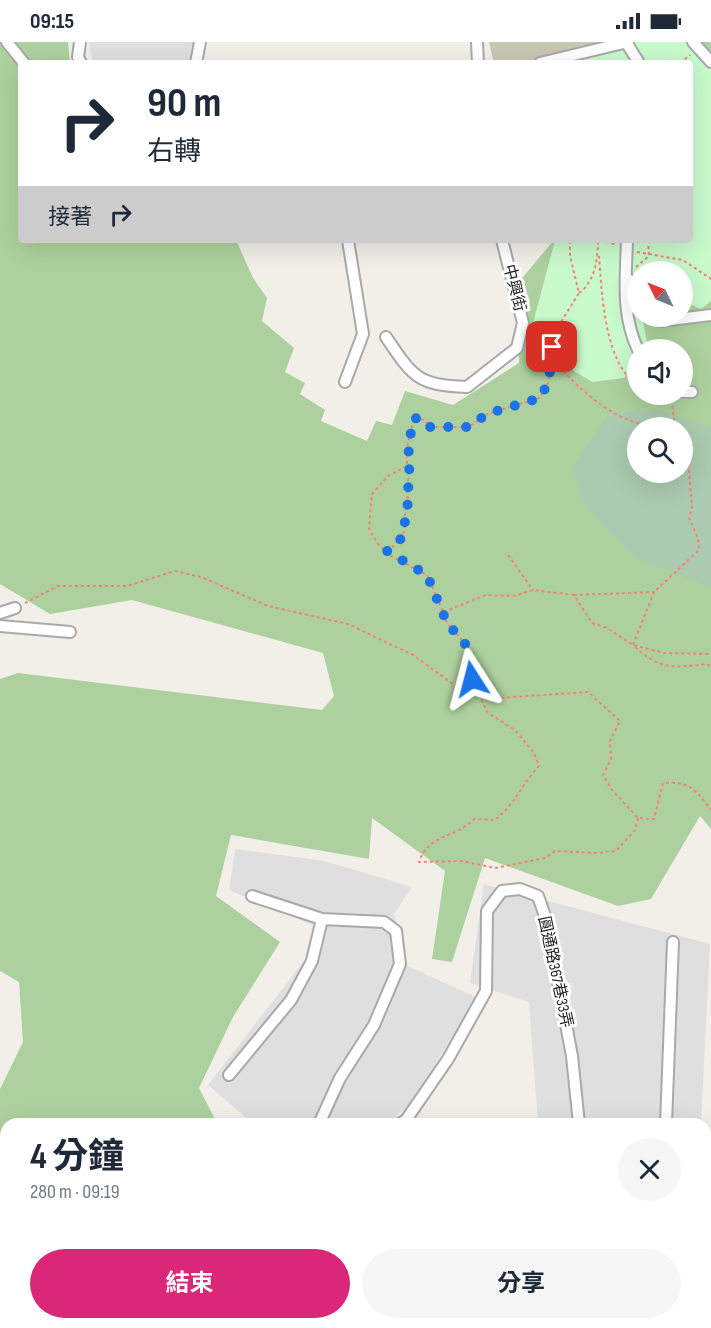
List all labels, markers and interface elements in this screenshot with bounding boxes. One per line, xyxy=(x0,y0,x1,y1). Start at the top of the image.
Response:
text: 09:15 xyxy=(30,8,74,35)
text: 90 m xyxy=(147,78,221,129)
icon: right xyxy=(48,84,126,162)
text: 右轉 xyxy=(147,136,201,168)
icon: right xyxy=(104,198,137,231)
text: 接著 xyxy=(48,204,92,231)
north arrow xyxy=(627,261,693,327)
map controls xyxy=(627,261,693,483)
street label: 中興街 xyxy=(499,262,529,314)
pin xyxy=(526,321,577,372)
icon: arrive xyxy=(535,330,568,363)
button: sound xyxy=(627,339,693,405)
button: search xyxy=(627,417,693,483)
position arrow xyxy=(440,647,504,711)
street label: 圓通路367巷33弄 xyxy=(534,914,576,1030)
text: 4 分鐘 xyxy=(30,1136,124,1179)
button: close xyxy=(618,1138,681,1201)
text: 280 m · 09:19 xyxy=(30,1180,120,1204)
button: 結束 xyxy=(30,1249,350,1318)
button: 分享 xyxy=(362,1249,681,1318)

